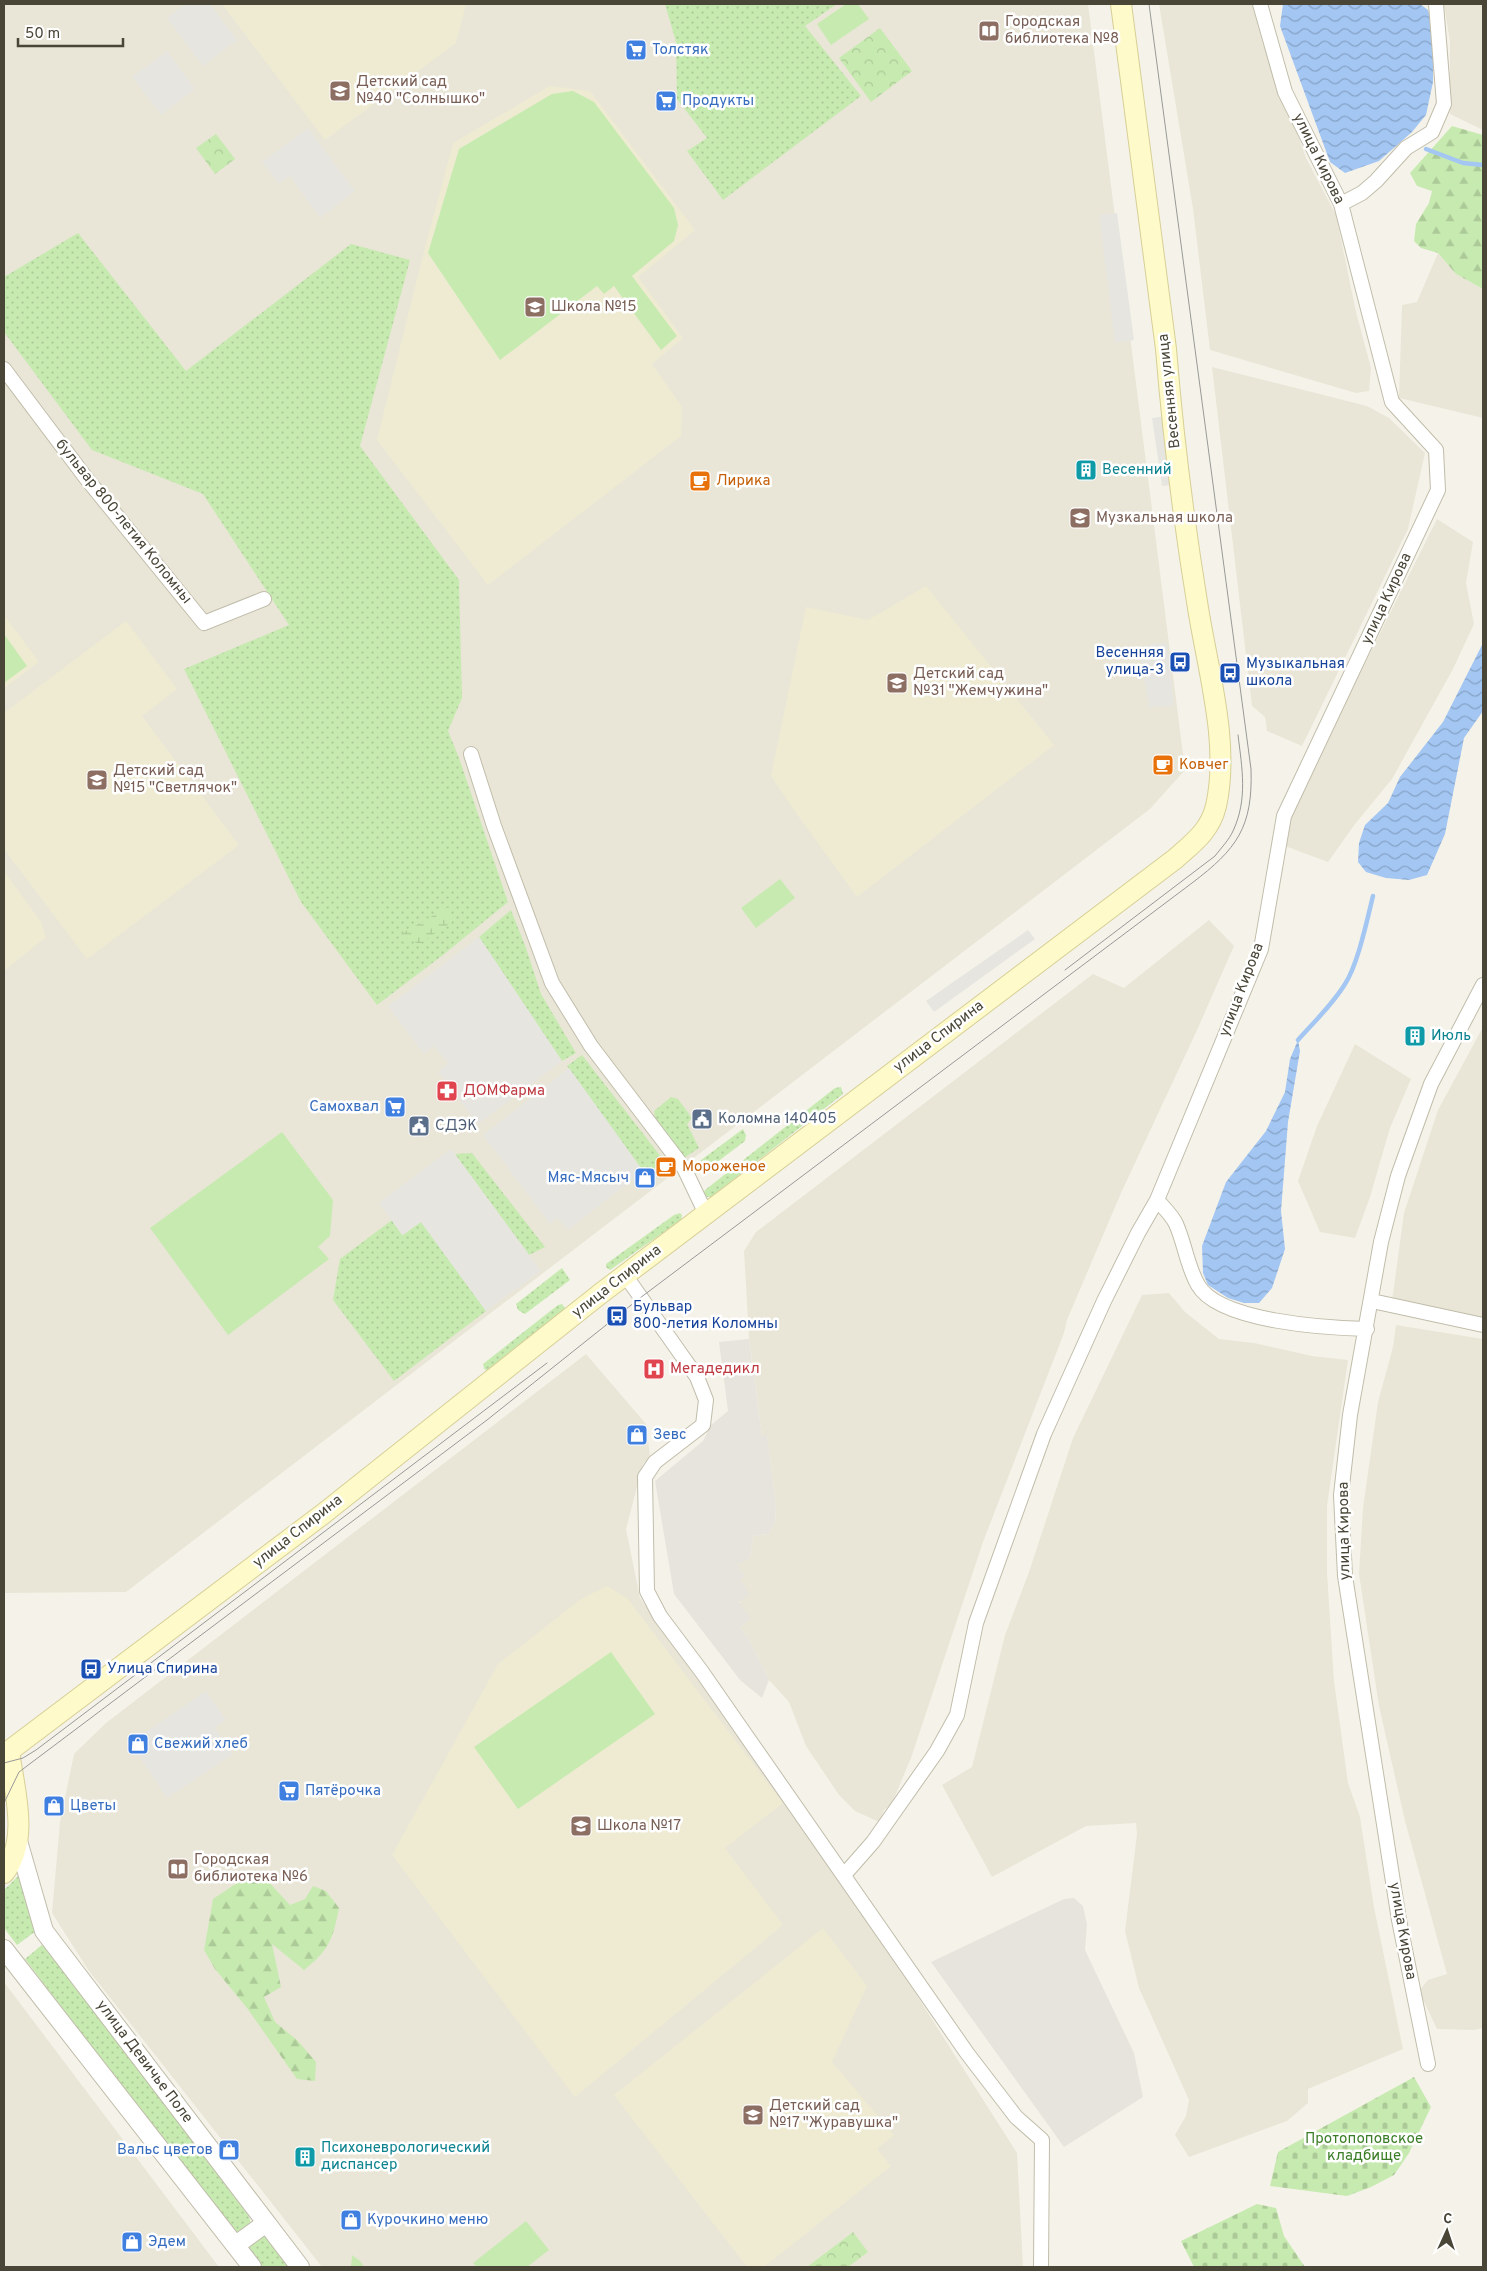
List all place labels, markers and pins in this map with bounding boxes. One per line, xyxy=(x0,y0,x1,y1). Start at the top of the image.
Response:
place label: Городская библиотека №8 xyxy=(1005,13,1119,49)
library icon: Городская библиотека №8 xyxy=(977,19,1001,43)
supermarket icon: Толстяк xyxy=(624,38,648,62)
place label: Толстяк xyxy=(652,41,709,60)
place label: Детский сад №40 "Солнышко" xyxy=(356,73,485,109)
school or university icon: Детский сад №40 "Солнышко" xyxy=(328,79,352,103)
supermarket icon: Продукты xyxy=(654,89,678,113)
place label: Продукты xyxy=(682,92,754,111)
school or university icon: Школа №15 xyxy=(523,295,547,319)
place label: Школа №15 xyxy=(551,298,637,317)
building icon: Весенний xyxy=(1074,458,1098,482)
place label: Весенний xyxy=(1102,461,1171,480)
cafe icon: Лирика xyxy=(688,469,712,493)
place label: Лирика xyxy=(716,472,770,491)
school or university icon: Музкальная школа xyxy=(1068,506,1092,530)
place label: Музкальная школа xyxy=(1096,509,1233,528)
place label: Весенняя улица-3 xyxy=(1096,644,1164,680)
bus stop icon: Весенняя улица-3 xyxy=(1168,650,1192,674)
place label: Музыкальная школа xyxy=(1246,655,1345,691)
bus stop icon: Музыкальная школа xyxy=(1218,661,1242,685)
place label: Детский сад №31 "Жемчужина" xyxy=(913,665,1048,701)
school or university icon: Детский сад №31 "Жемчужина" xyxy=(885,671,909,695)
cafe icon: Ковчег xyxy=(1151,753,1175,777)
place label: Ковчег xyxy=(1179,756,1229,775)
place label: Детский сад №15 "Светлячок" xyxy=(113,762,237,798)
school or university icon: Детский сад №15 "Светлячок" xyxy=(85,768,109,792)
building icon: Июль xyxy=(1403,1024,1427,1048)
place label: Июль xyxy=(1431,1027,1471,1046)
pharmacy icon: ДОМФарма xyxy=(435,1079,459,1103)
place label: ДОМФарма xyxy=(463,1082,545,1101)
supermarket icon: Самохвал xyxy=(383,1095,407,1119)
place label: Самохвал xyxy=(309,1098,379,1117)
public building icon: Коломна 140405 xyxy=(690,1107,714,1131)
place label: Коломна 140405 xyxy=(718,1110,837,1129)
public building icon: СДЭК xyxy=(407,1114,431,1138)
place label: СДЭК xyxy=(435,1117,477,1136)
cafe icon: Мороженое xyxy=(654,1155,678,1179)
place label: Мороженое xyxy=(682,1158,766,1177)
shop icon: Мяс-Мясыч xyxy=(633,1166,657,1190)
place label: Мяс-Мясыч xyxy=(547,1169,629,1188)
place label: Бульвар 800-летия Коломны xyxy=(633,1298,778,1334)
bus stop icon: Бульвар 800-летия Коломны xyxy=(605,1304,629,1328)
hospital icon: Мегадедикл xyxy=(642,1357,666,1381)
place label: Мегадедикл xyxy=(670,1360,760,1379)
shop icon: Зевс xyxy=(625,1423,649,1447)
place label: Зевс xyxy=(653,1426,687,1445)
bus stop icon: Улица Спирина xyxy=(79,1657,103,1681)
place label: Улица Спирина xyxy=(107,1660,218,1679)
shop icon: Свежий хлеб xyxy=(126,1732,150,1756)
place label: Свежий хлеб xyxy=(154,1735,248,1754)
supermarket icon: Пятёрочка xyxy=(277,1779,301,1803)
place label: Пятёрочка xyxy=(305,1782,381,1801)
shop icon: Цветы xyxy=(42,1794,66,1818)
place label: Цветы xyxy=(70,1797,116,1816)
school or university icon: Школа №17 xyxy=(569,1814,593,1838)
place label: Школа №17 xyxy=(597,1817,681,1836)
place label: Городская библиотека №6 xyxy=(194,1851,308,1887)
library icon: Городская библиотека №6 xyxy=(166,1857,190,1881)
place label: Детский сад №17 "Журавушка" xyxy=(769,2097,898,2133)
school or university icon: Детский сад №17 "Журавушка" xyxy=(741,2103,765,2127)
shop icon: Вальс цветов xyxy=(217,2138,241,2162)
place label: Психоневрологический диспансер xyxy=(321,2139,490,2175)
place label: Вальс цветов xyxy=(117,2141,213,2160)
building icon: Психоневрологический диспансер xyxy=(293,2145,317,2169)
shop icon: Курочкино меню xyxy=(339,2208,363,2232)
place label: Курочкино меню xyxy=(367,2211,488,2230)
shop icon: Эдем xyxy=(120,2230,144,2254)
place label: Эдем xyxy=(148,2233,186,2252)

